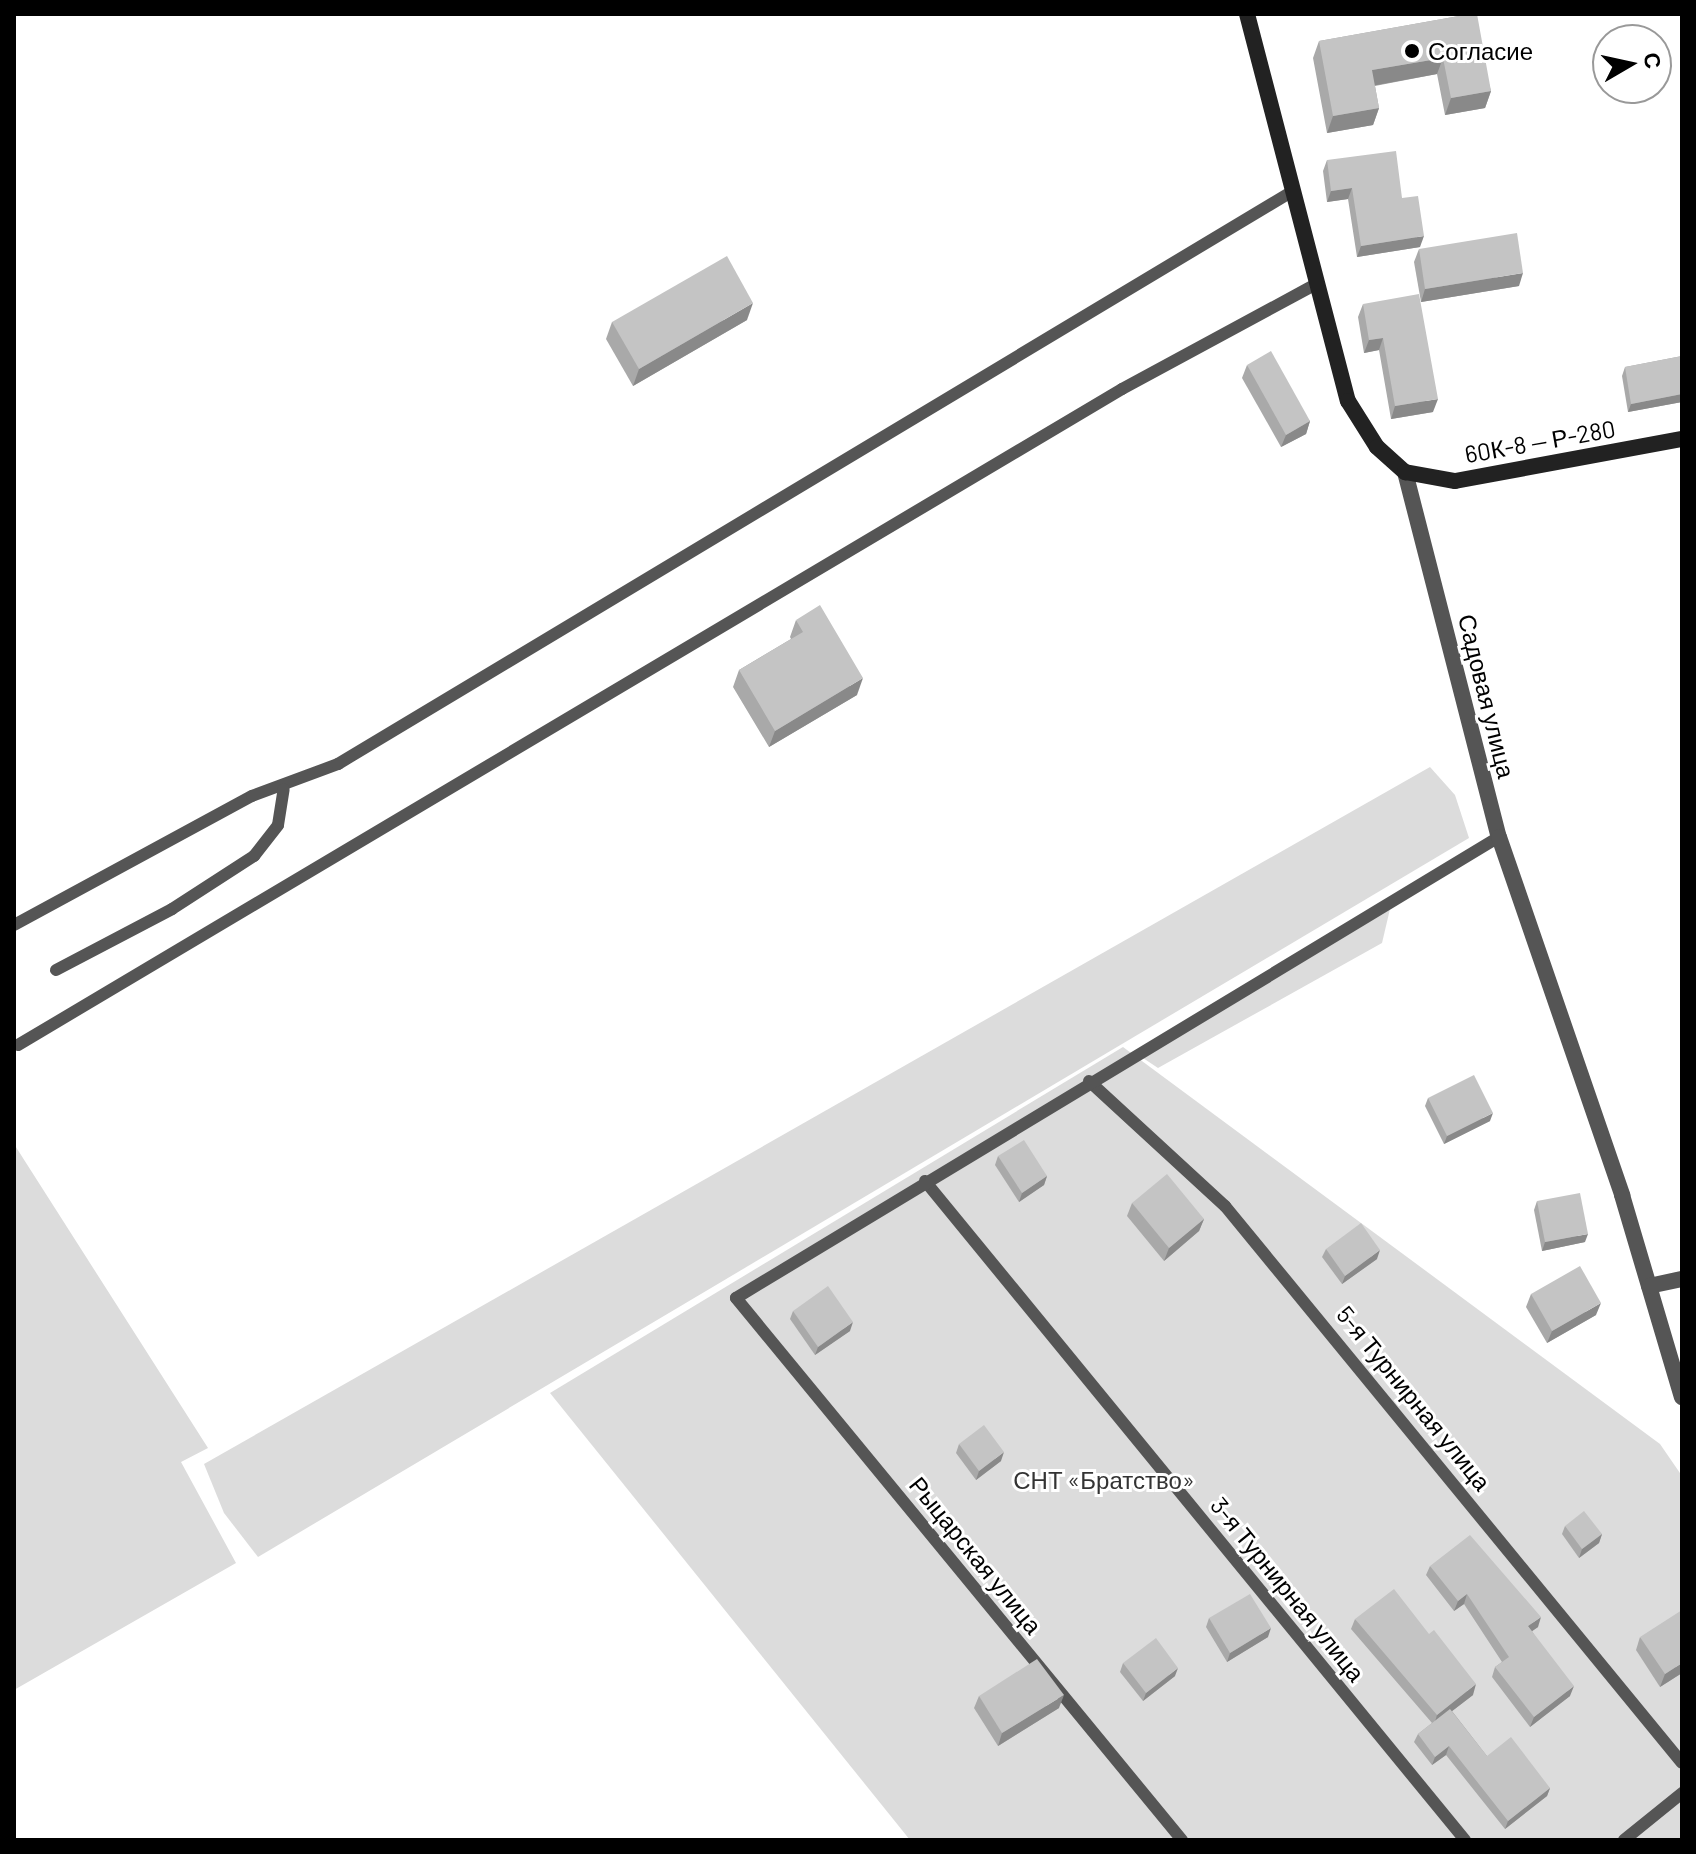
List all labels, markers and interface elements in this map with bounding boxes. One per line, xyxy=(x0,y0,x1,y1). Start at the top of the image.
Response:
north arrow xyxy=(1592,24,1672,104)
place label: Согласие xyxy=(1428,37,1533,65)
marker: Согласие xyxy=(1403,42,1421,60)
text: С xyxy=(1640,51,1668,70)
street label: 60К-8 — Р-280 xyxy=(1463,414,1617,468)
street label: Садовая улица xyxy=(1453,611,1521,781)
street label: 5-я Турнирная улица xyxy=(1331,1300,1497,1496)
park label: СНТ «Братство» xyxy=(1013,1466,1195,1494)
street label: Рыцарская улица xyxy=(904,1471,1048,1639)
street label: 3-я Турнирная улица xyxy=(1205,1491,1371,1687)

